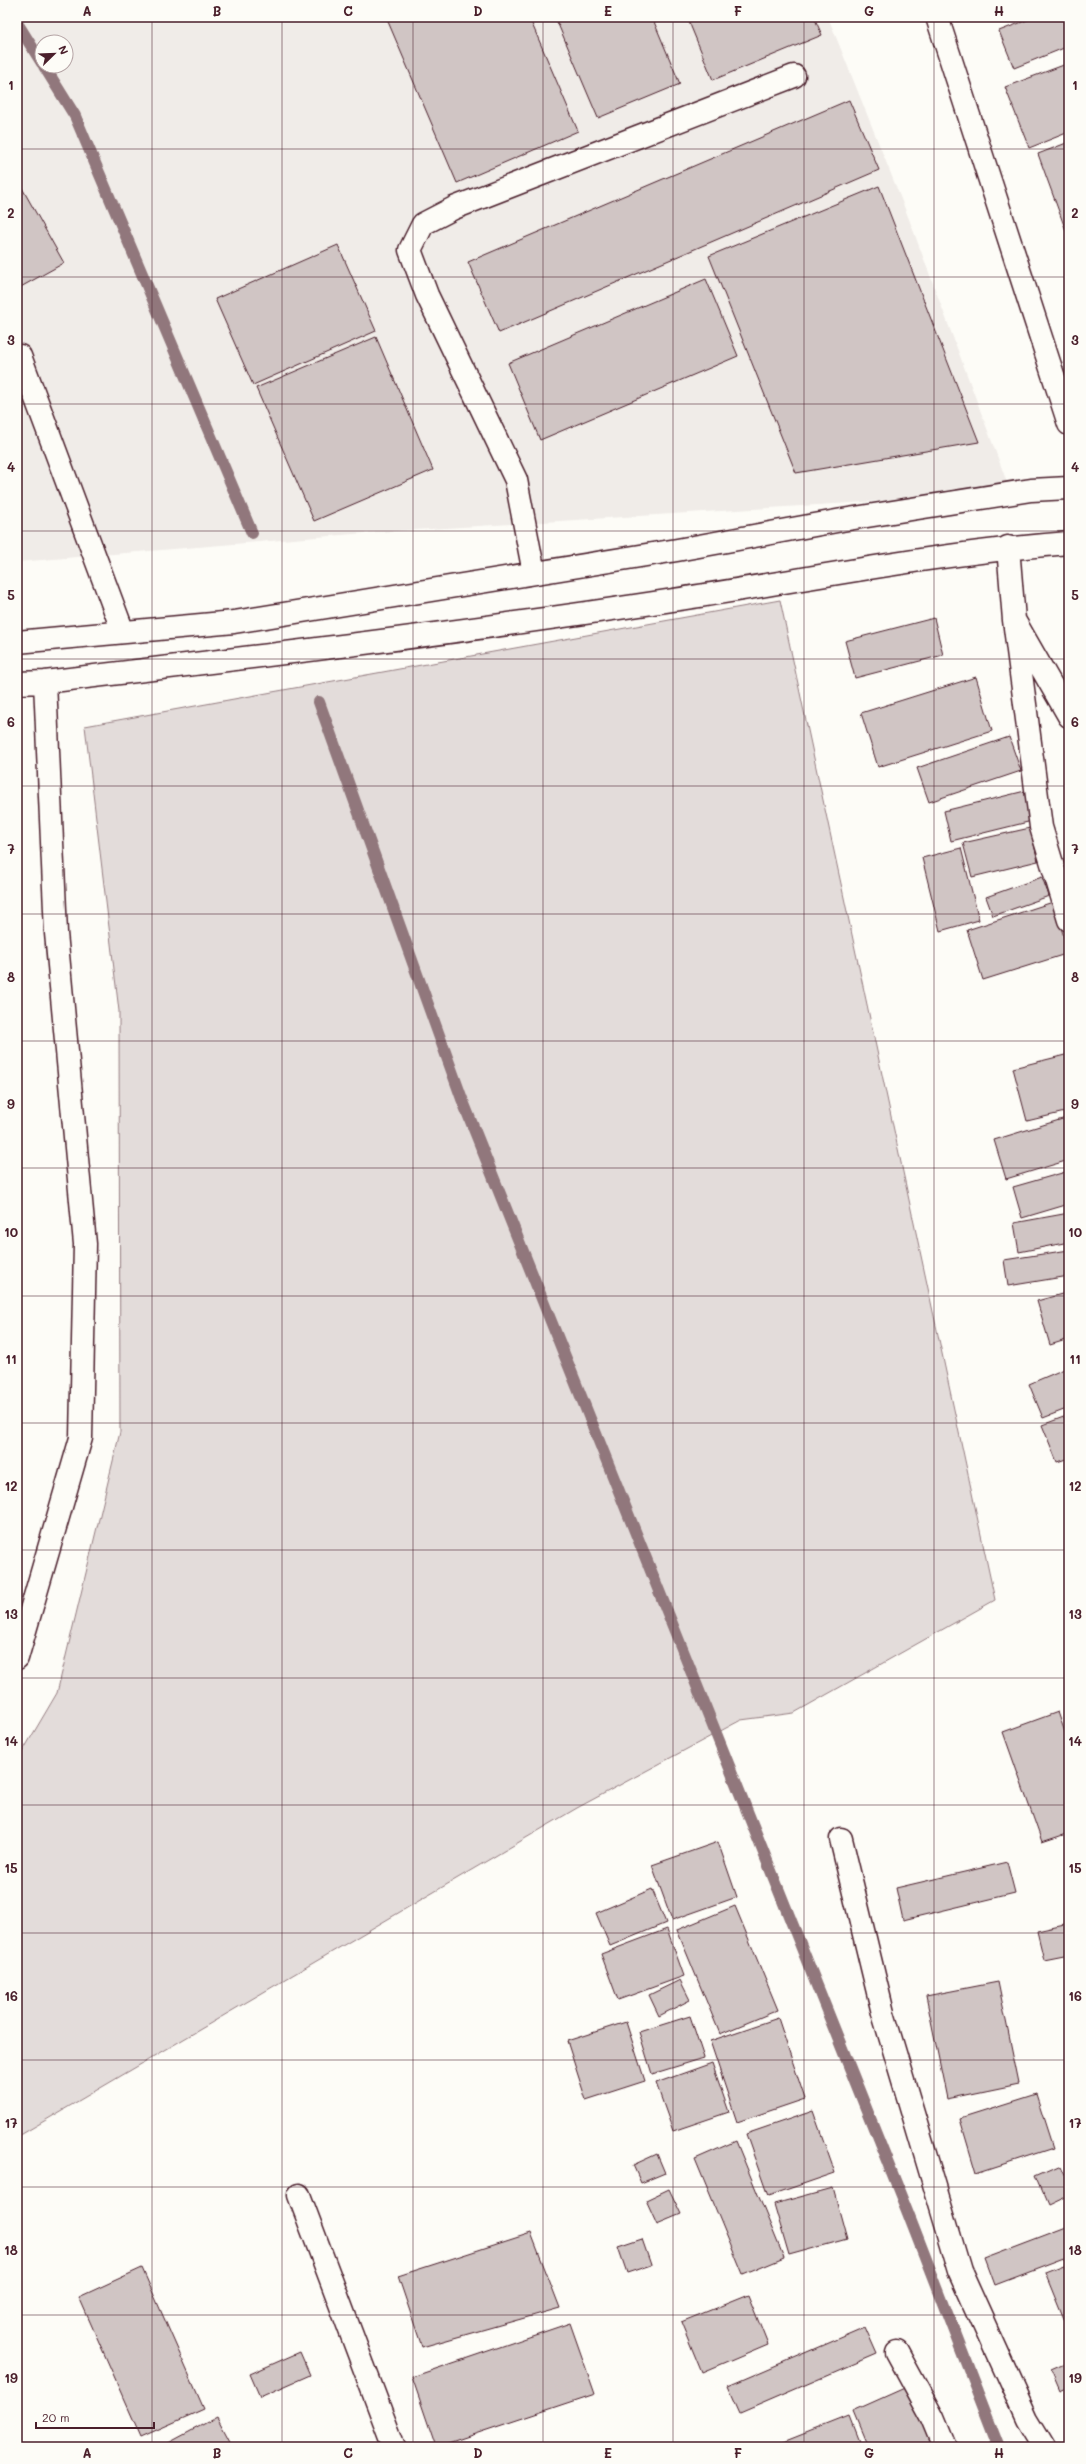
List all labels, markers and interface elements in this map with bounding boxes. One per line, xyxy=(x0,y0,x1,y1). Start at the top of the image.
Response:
text: A xyxy=(82,2,92,19)
text: B xyxy=(213,2,222,19)
text: C xyxy=(343,2,353,19)
text: D xyxy=(473,2,483,19)
text: E xyxy=(604,2,612,19)
text: F xyxy=(734,2,742,19)
text: G xyxy=(864,2,874,19)
text: H xyxy=(994,2,1004,19)
north arrow xyxy=(34,34,74,74)
text: N xyxy=(55,43,72,57)
text: 1 xyxy=(8,76,14,93)
text: 1 xyxy=(1072,76,1078,93)
text: 2 xyxy=(7,204,15,221)
text: 2 xyxy=(1071,204,1079,221)
text: 3 xyxy=(7,331,15,348)
text: 3 xyxy=(1071,331,1079,348)
text: 4 xyxy=(7,458,15,475)
text: 4 xyxy=(1071,458,1079,475)
text: 5 xyxy=(7,586,15,603)
text: 5 xyxy=(1071,586,1079,603)
text: 6 xyxy=(7,713,15,730)
text: 6 xyxy=(1071,713,1079,730)
text: 7 xyxy=(7,840,15,857)
text: 7 xyxy=(1071,840,1079,857)
text: 8 xyxy=(7,968,15,985)
text: 8 xyxy=(1071,968,1079,985)
text: 9 xyxy=(7,1095,15,1112)
text: 9 xyxy=(1071,1095,1079,1112)
text: 10 xyxy=(4,1223,18,1240)
text: 10 xyxy=(1068,1223,1082,1240)
text: 11 xyxy=(5,1350,17,1367)
text: 11 xyxy=(1069,1350,1081,1367)
text: 12 xyxy=(4,1477,18,1494)
text: 12 xyxy=(1068,1477,1082,1494)
text: 13 xyxy=(4,1605,18,1622)
text: 13 xyxy=(1068,1605,1082,1622)
text: 14 xyxy=(4,1732,18,1749)
text: 14 xyxy=(1068,1732,1082,1749)
text: 15 xyxy=(4,1859,18,1876)
text: 15 xyxy=(1068,1859,1082,1876)
text: 16 xyxy=(4,1987,18,2004)
text: 16 xyxy=(1068,1987,1082,2004)
text: 17 xyxy=(4,2114,18,2131)
text: 17 xyxy=(1068,2114,1082,2131)
text: 18 xyxy=(4,2241,18,2258)
text: 18 xyxy=(1068,2241,1082,2258)
text: 19 xyxy=(4,2369,18,2386)
text: 19 xyxy=(1068,2369,1082,2386)
scale bar xyxy=(36,2404,154,2430)
text: 20 m xyxy=(42,2409,70,2425)
text: A xyxy=(82,2444,92,2461)
text: B xyxy=(213,2444,222,2461)
text: C xyxy=(343,2444,353,2461)
text: D xyxy=(473,2444,483,2461)
text: E xyxy=(604,2444,612,2461)
text: F xyxy=(734,2444,742,2461)
text: G xyxy=(864,2444,874,2461)
text: H xyxy=(994,2444,1004,2461)

